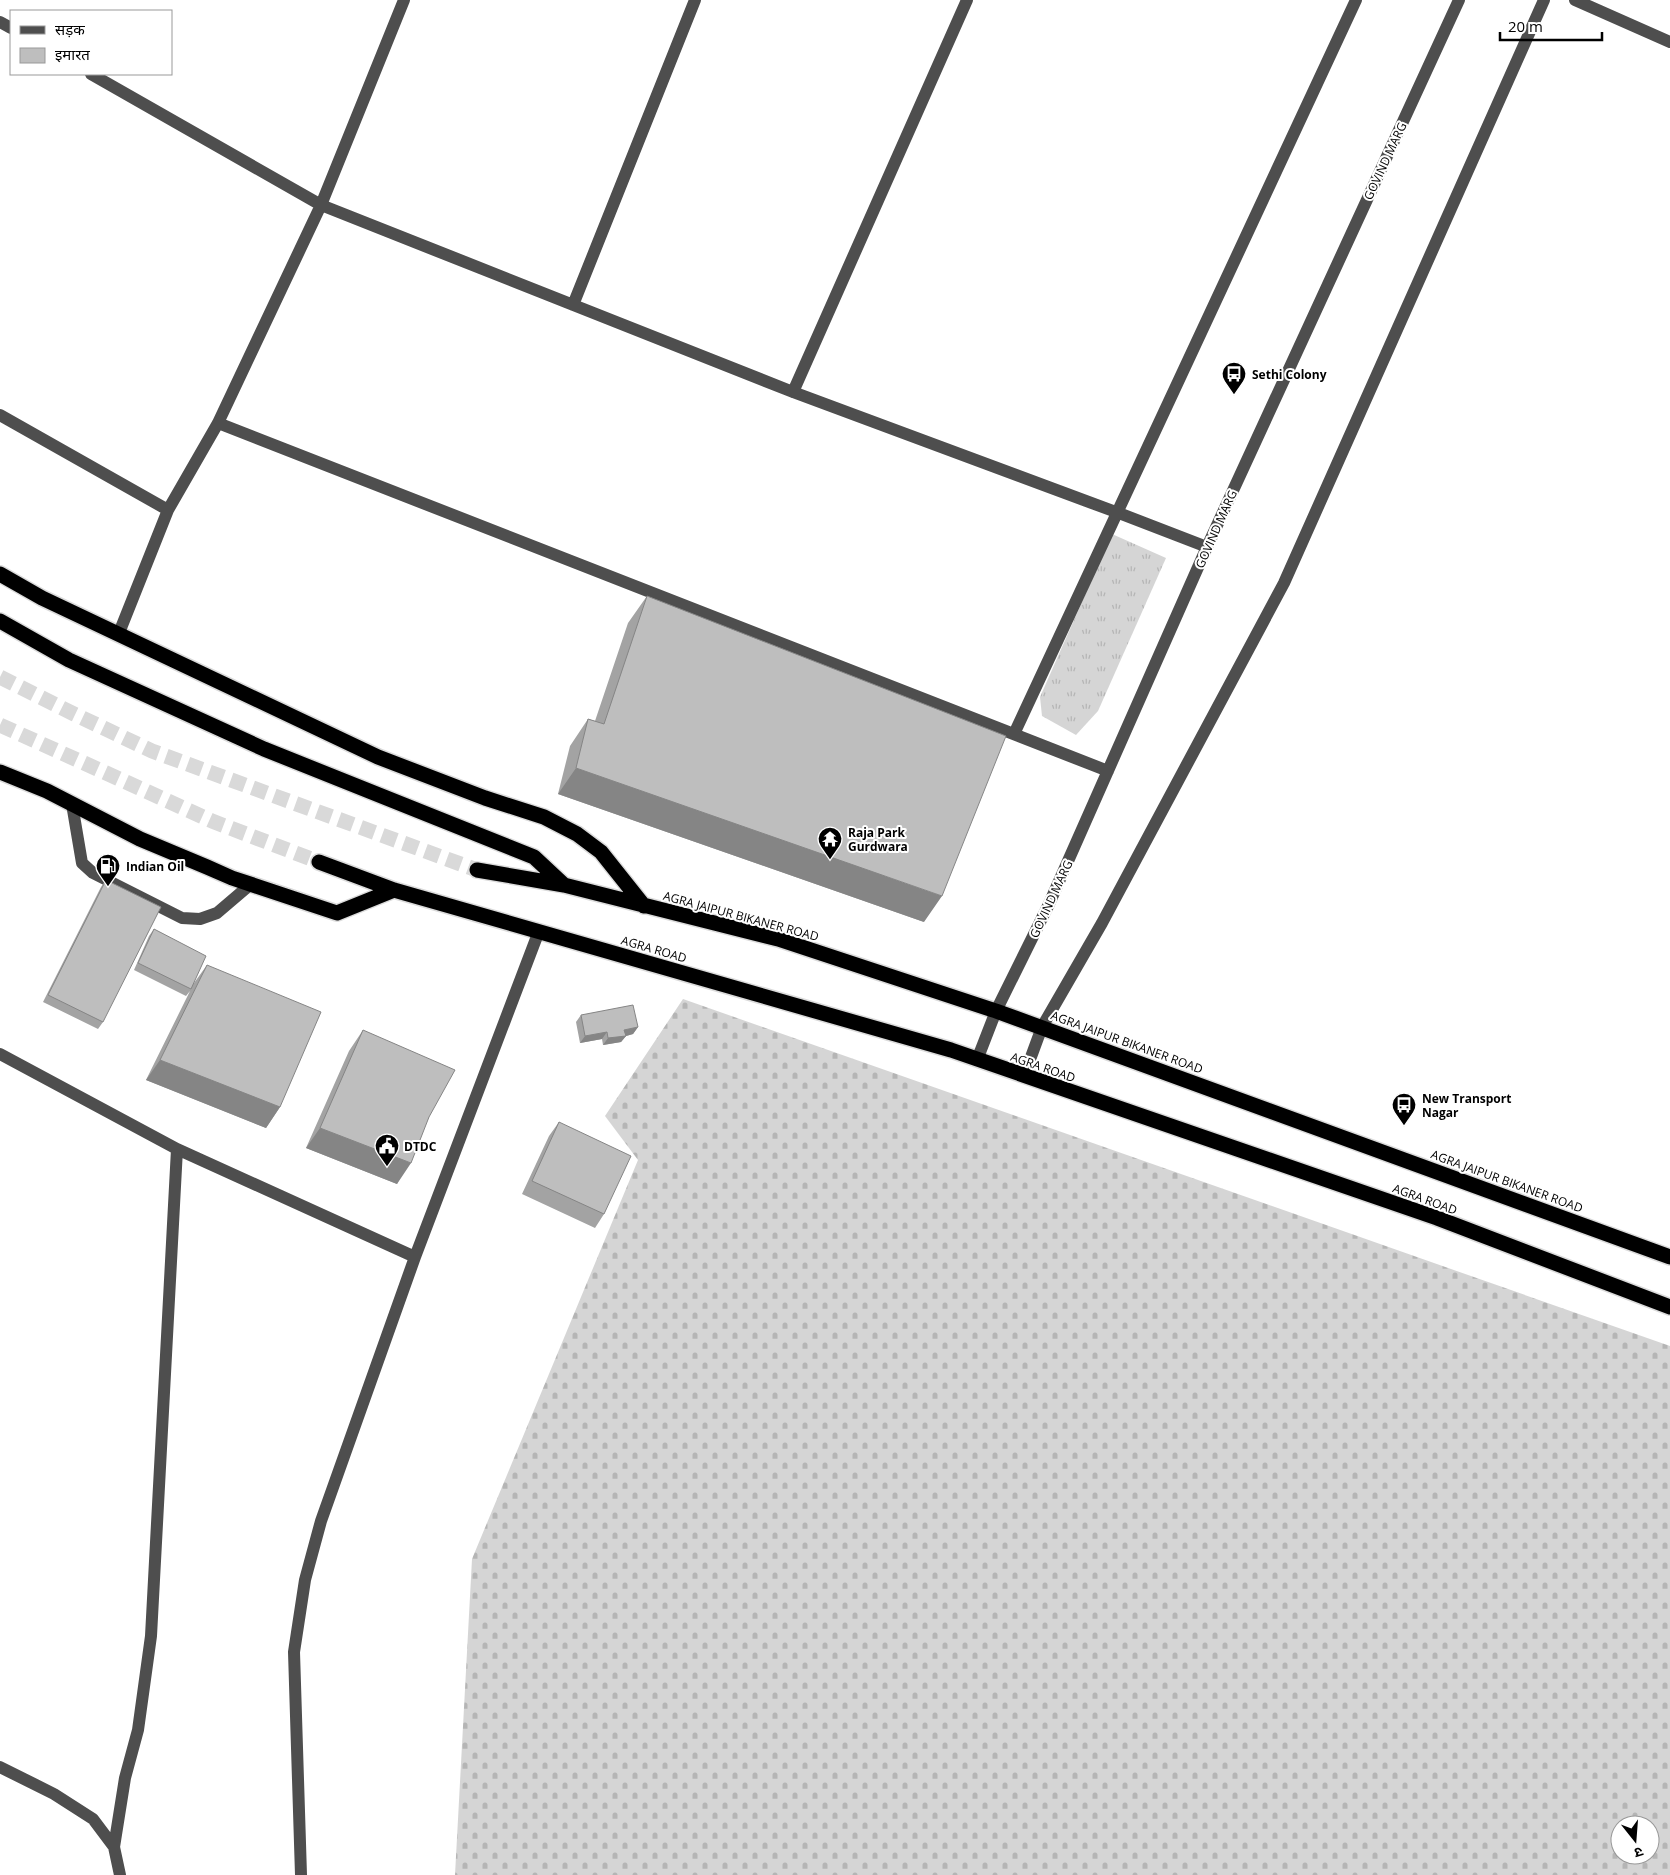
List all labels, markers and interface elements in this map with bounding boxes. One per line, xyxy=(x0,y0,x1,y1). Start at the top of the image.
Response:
legend xyxy=(10,10,172,75)
scale bar xyxy=(1500,10,1602,42)
text: 20 m xyxy=(1508,16,1543,36)
text: सड़क xyxy=(55,19,85,39)
text: इमारत xyxy=(55,44,90,64)
street label: GOVIND MARG xyxy=(1360,119,1410,203)
bus stop icon: Sethi Colony xyxy=(1221,361,1247,395)
place label: Sethi Colony xyxy=(1252,366,1327,383)
street label: GOVIND MARG xyxy=(1191,487,1241,571)
place label: Raja Park Gurdwara xyxy=(848,824,908,855)
temple icon: Raja Park Gurdwara xyxy=(817,826,843,860)
fuel station icon: Indian Oil xyxy=(95,853,121,887)
street label: GOVIND MARG xyxy=(1026,857,1076,941)
place label: Indian Oil xyxy=(126,858,184,875)
street label: AGRA JAIPUR BIKANER ROAD xyxy=(661,887,821,945)
street label: AGRA ROAD xyxy=(619,932,689,966)
street label: AGRA JAIPUR BIKANER ROAD xyxy=(1049,1007,1205,1077)
street label: AGRA ROAD xyxy=(1008,1048,1078,1086)
place label: New Transport Nagar xyxy=(1422,1090,1511,1121)
bus stop icon: New Transport Nagar xyxy=(1391,1092,1417,1126)
public building icon: DTDC xyxy=(374,1133,400,1167)
place label: DTDC xyxy=(404,1138,437,1155)
street label: AGRA JAIPUR BIKANER ROAD xyxy=(1429,1146,1585,1216)
street label: AGRA ROAD xyxy=(1390,1179,1460,1219)
north arrow xyxy=(1610,1815,1660,1865)
text: उ xyxy=(1631,1843,1646,1863)

